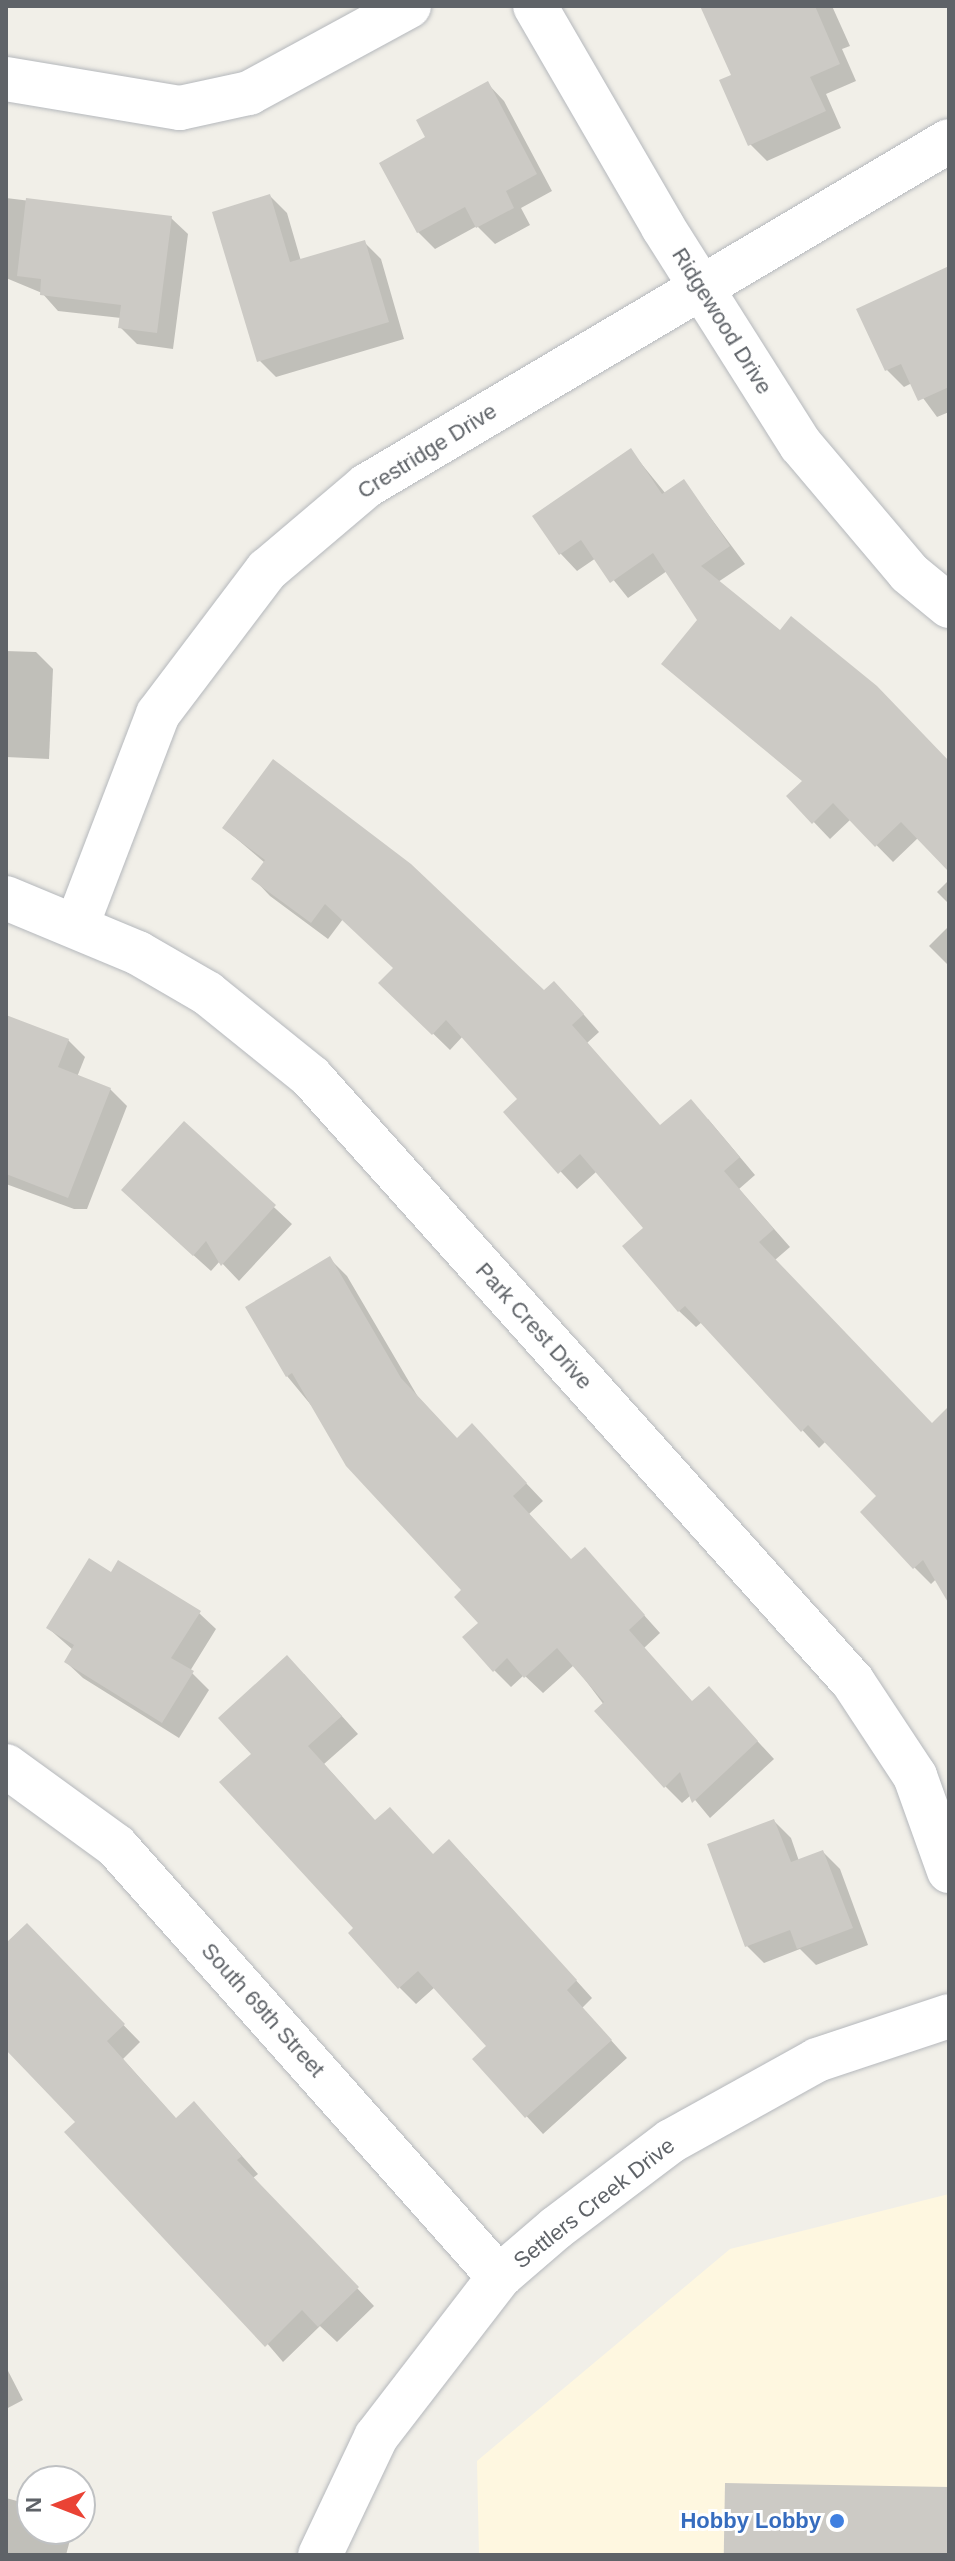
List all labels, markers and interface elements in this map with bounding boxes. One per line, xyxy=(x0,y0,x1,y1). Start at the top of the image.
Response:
street label: Ridgewood Drive xyxy=(666,243,778,399)
street label: Crestridge Drive xyxy=(353,398,501,504)
street label: Park Crest Drive xyxy=(470,1257,598,1395)
street label: South 69th Street xyxy=(196,1938,330,2082)
street label: Settlers Creek Drive xyxy=(508,2132,680,2274)
north arrow xyxy=(16,2465,96,2545)
text: N xyxy=(21,2497,46,2513)
place label: Hobby Lobby xyxy=(680,2508,821,2534)
marker: Hobby Lobby xyxy=(828,2512,846,2530)

